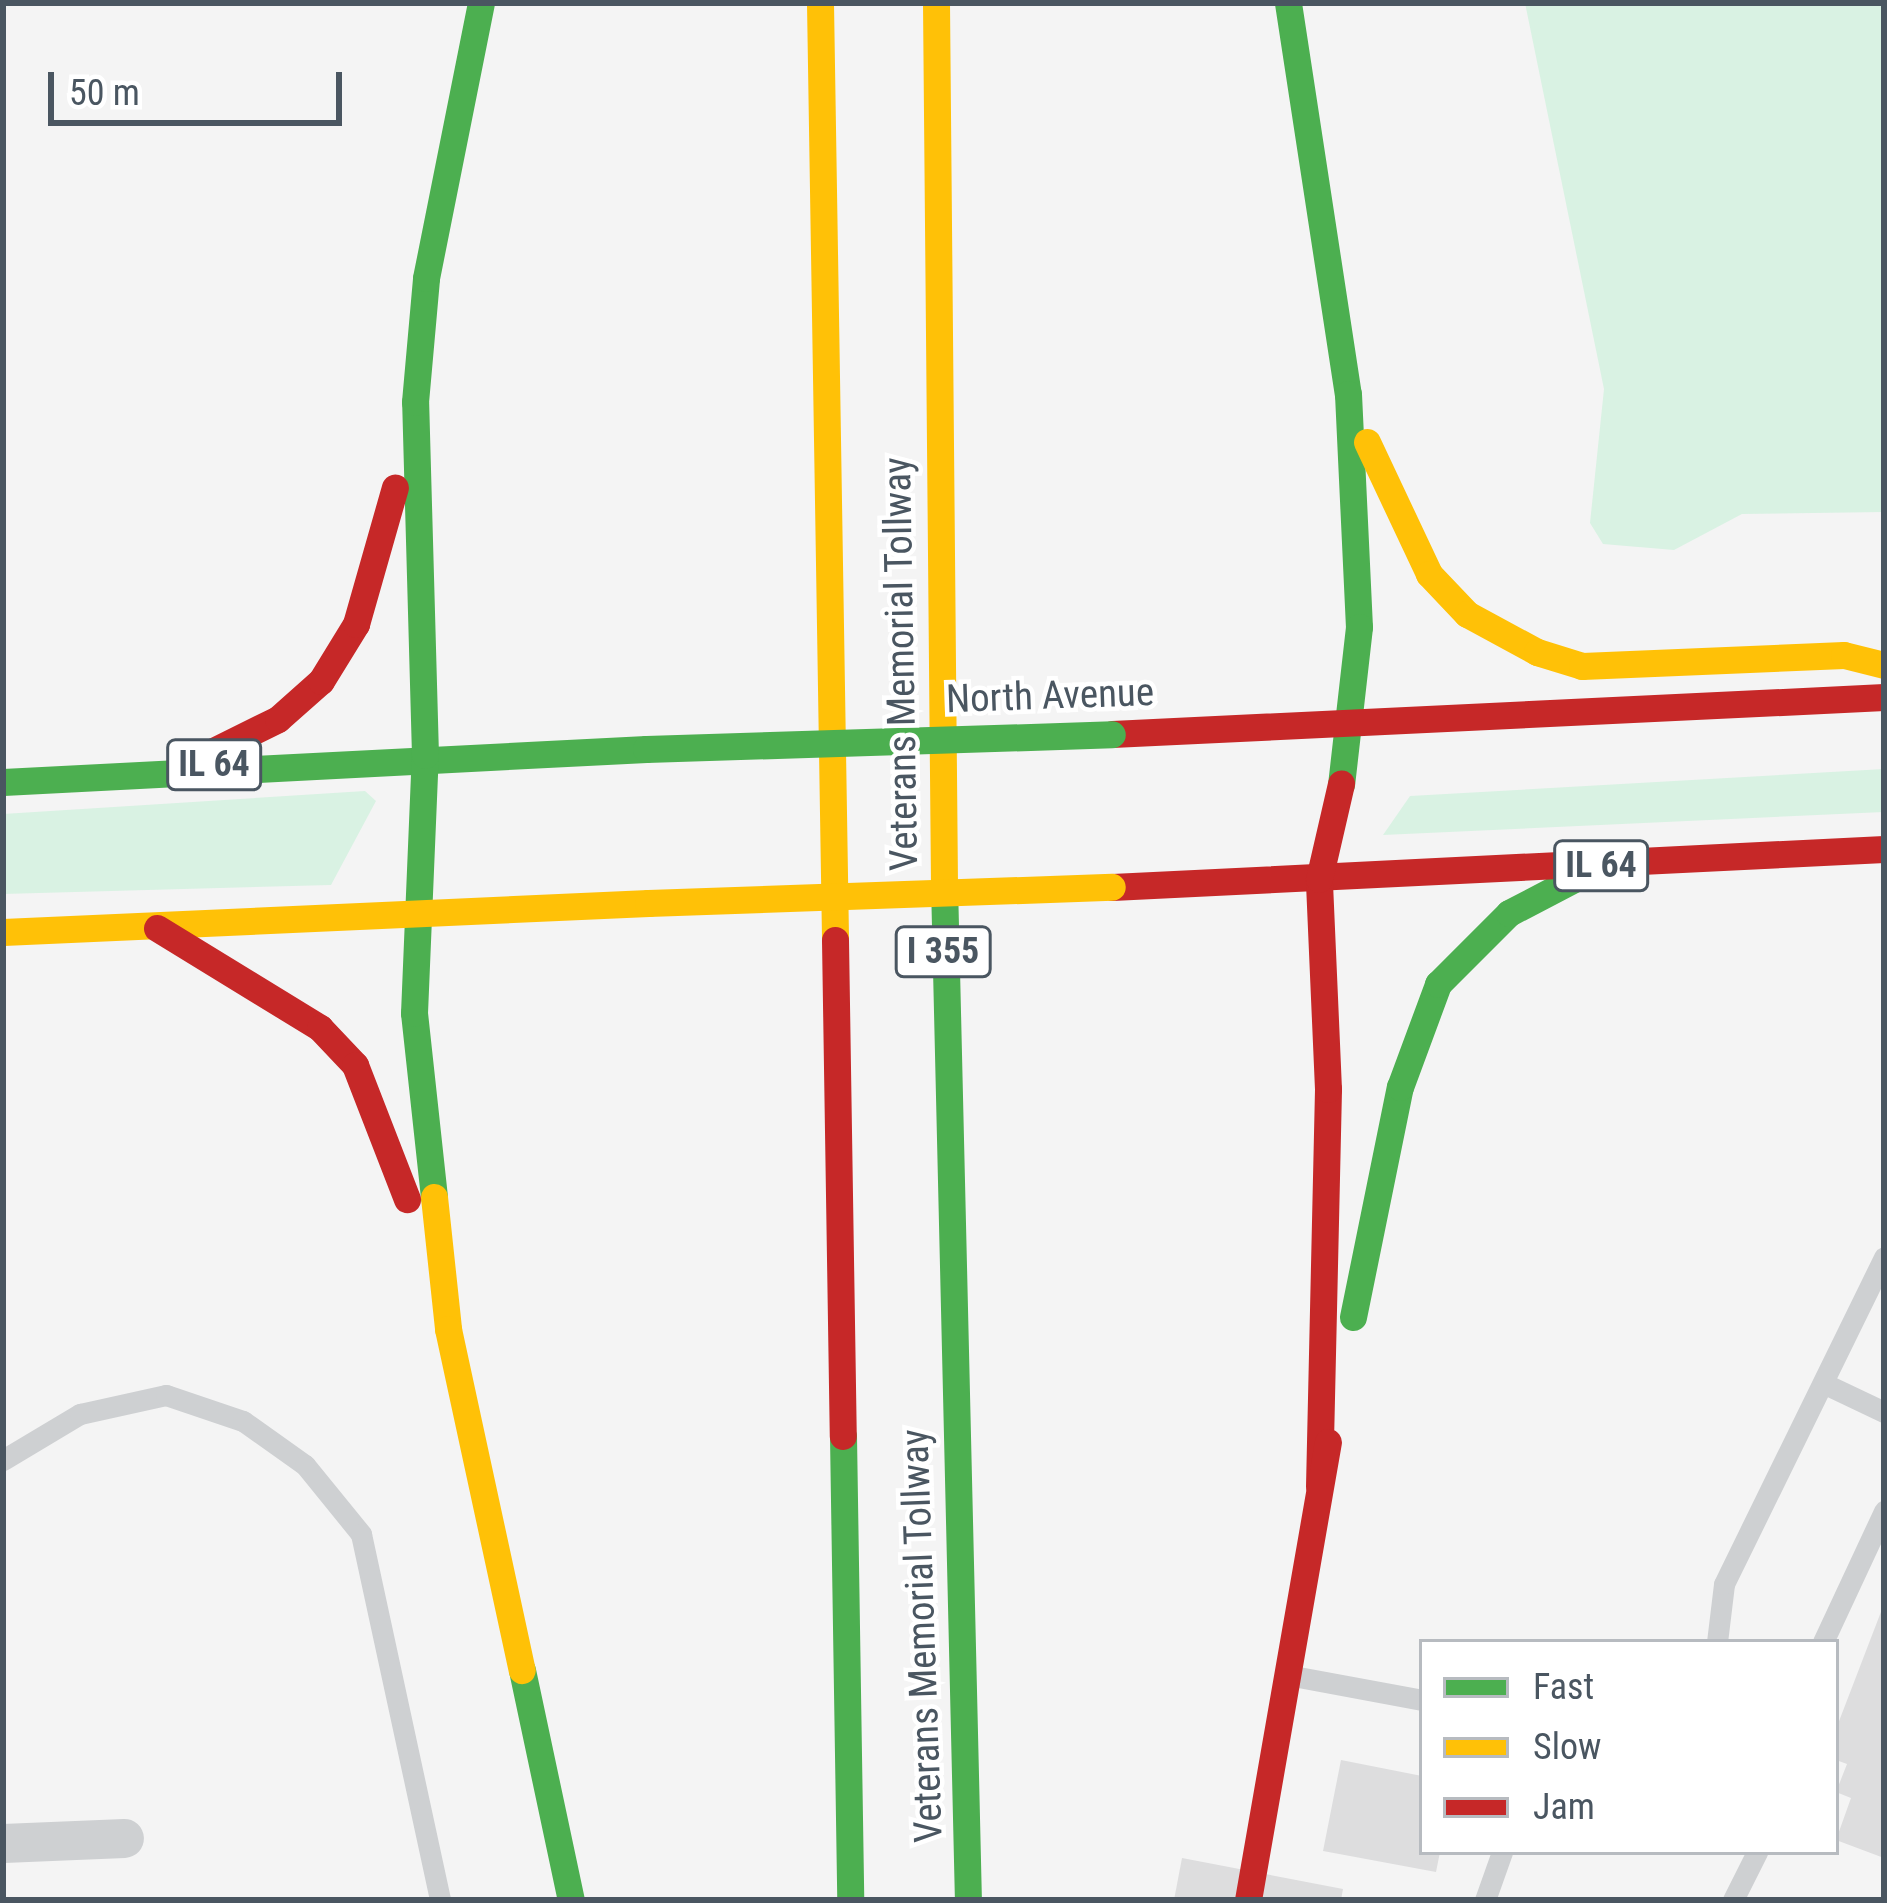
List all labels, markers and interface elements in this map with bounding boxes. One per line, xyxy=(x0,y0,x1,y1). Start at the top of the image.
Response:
scale bar xyxy=(54,48,348,122)
text: 50 m xyxy=(69,72,140,114)
street label: Veterans Memorial Tollway xyxy=(874,456,928,872)
street label: North Avenue xyxy=(945,669,1155,723)
road number: IL 64 xyxy=(166,735,262,795)
road number: IL 64 xyxy=(1553,836,1649,896)
road number: I 355 xyxy=(892,922,994,982)
street label: Veterans Memorial Tollway xyxy=(891,1428,953,1844)
legend xyxy=(1419,1639,1839,1855)
text: Fast xyxy=(1533,1666,1594,1708)
text: Slow xyxy=(1533,1726,1601,1768)
text: Jam xyxy=(1533,1786,1595,1828)

